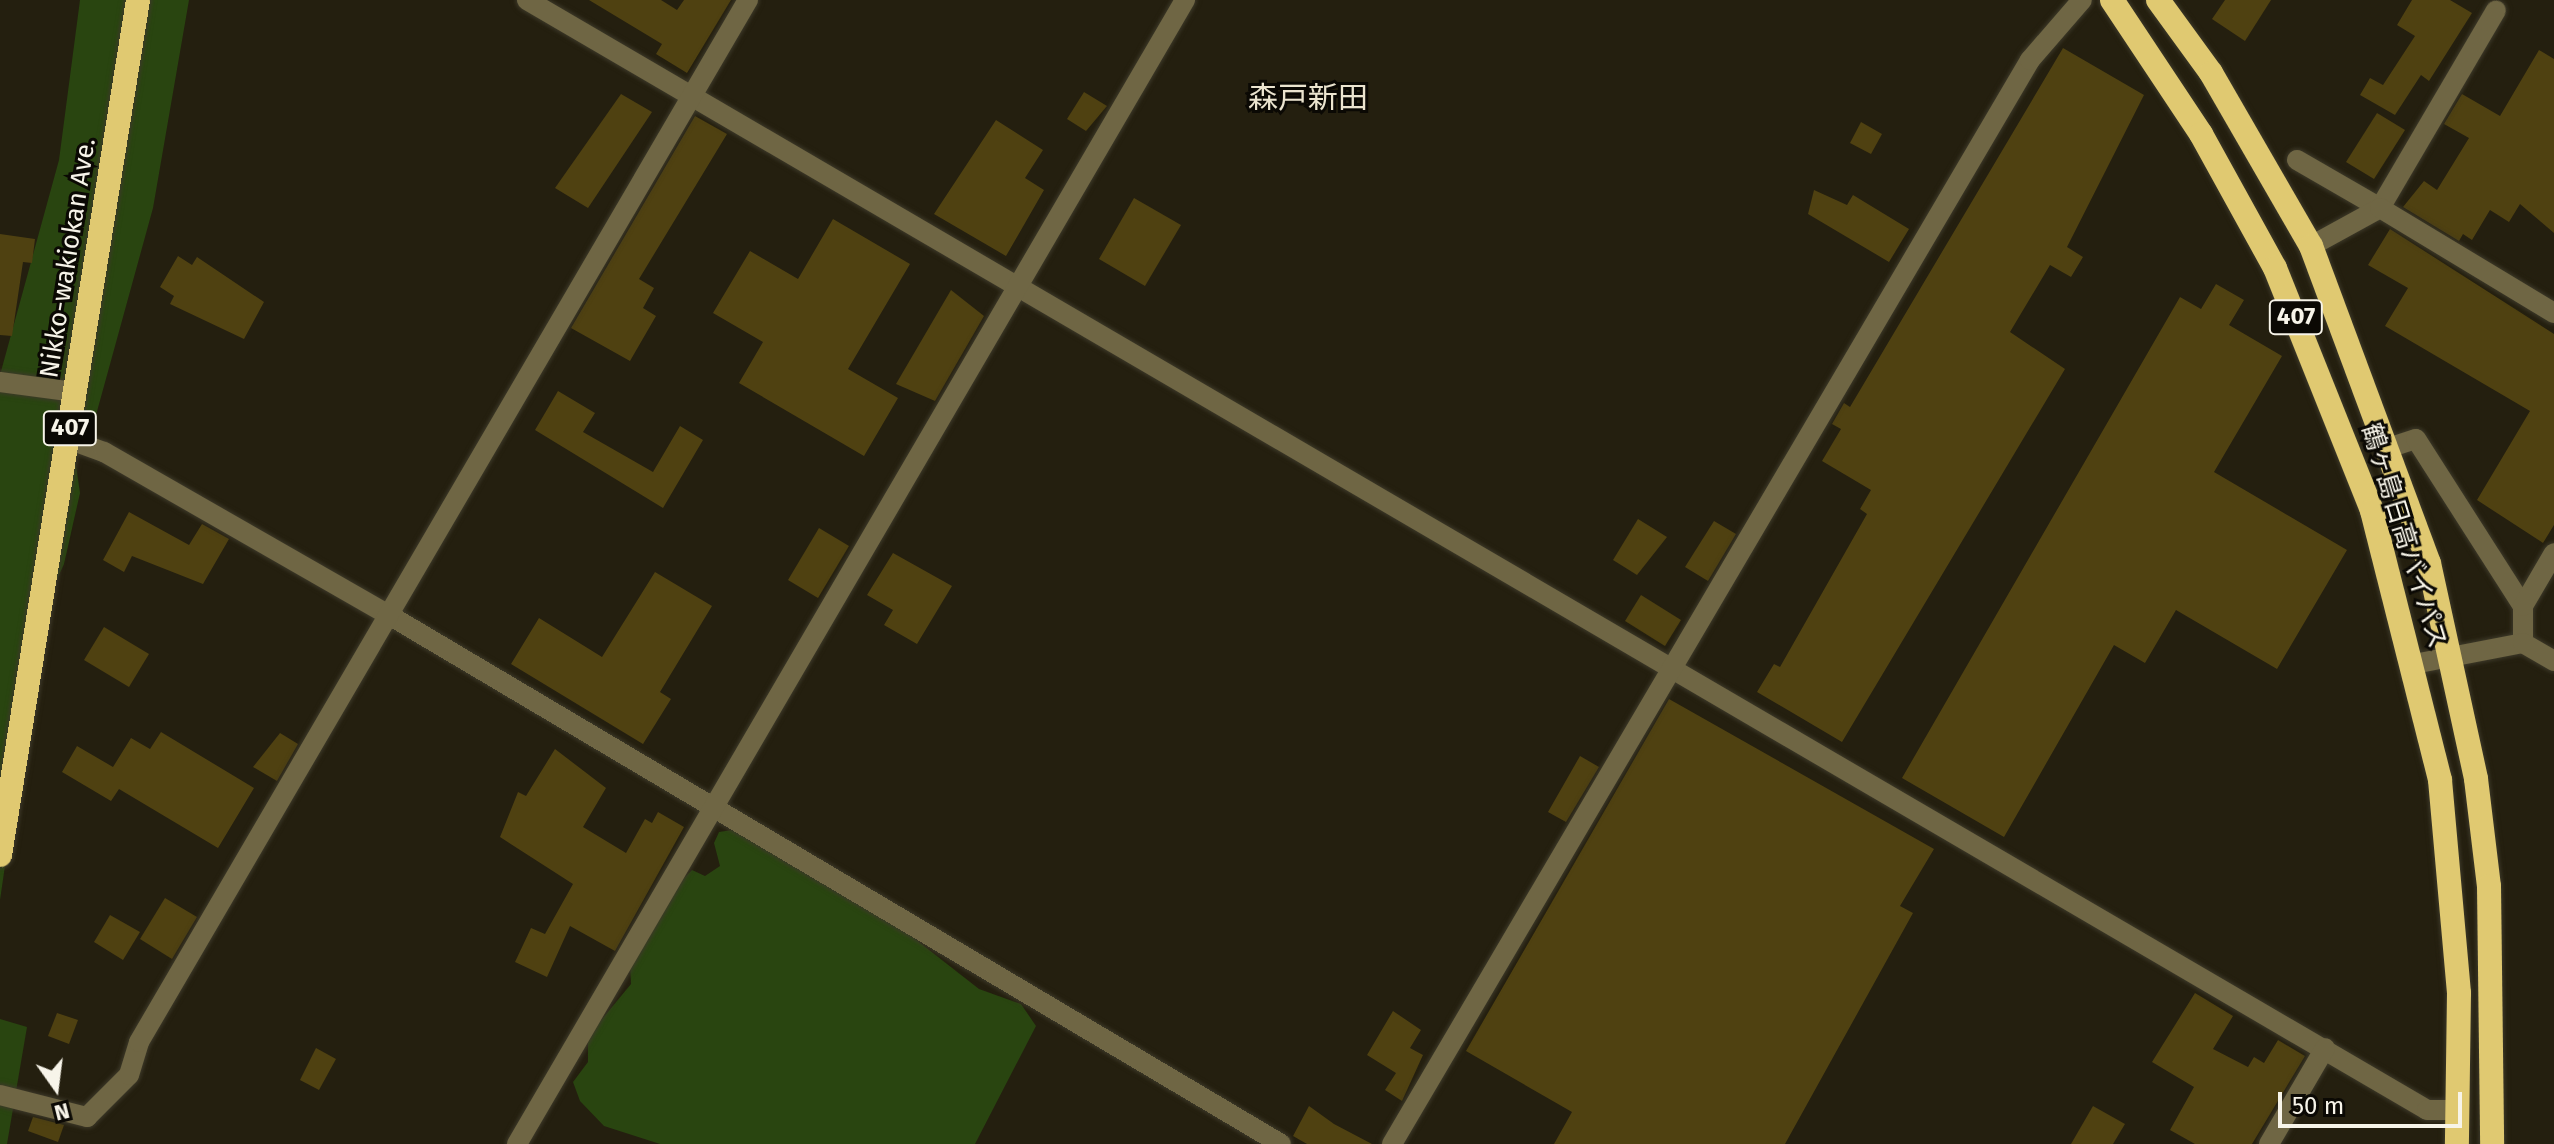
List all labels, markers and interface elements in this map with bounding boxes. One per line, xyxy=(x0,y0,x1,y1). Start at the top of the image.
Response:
district label: 森戸新田 xyxy=(1248,80,1368,116)
street label: Nikko-wakiokan Ave. xyxy=(34,136,102,380)
road number: 407 xyxy=(2268,297,2324,337)
road number: 407 xyxy=(42,408,98,448)
street label: 鶴ヶ島日高バイパス xyxy=(2355,420,2453,652)
north arrow xyxy=(16,1048,96,1128)
scale bar xyxy=(2282,1076,2466,1126)
text: 50 m xyxy=(2292,1092,2344,1120)
text: N xyxy=(52,1097,72,1127)

